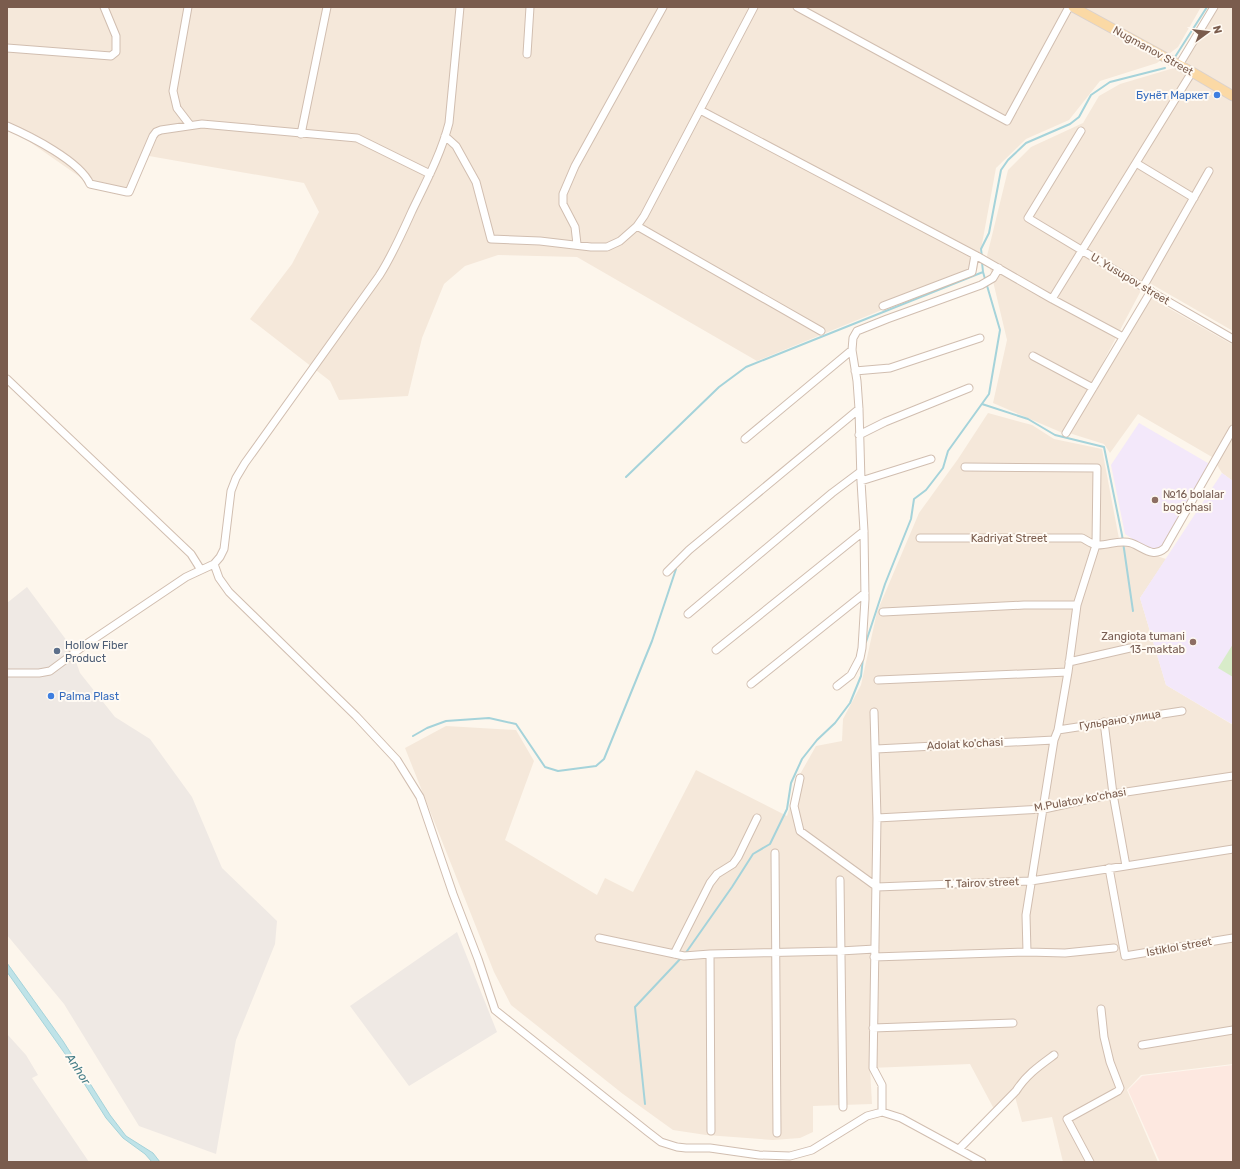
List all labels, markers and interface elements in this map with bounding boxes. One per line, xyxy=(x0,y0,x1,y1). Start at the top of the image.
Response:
north arrow xyxy=(1188,12,1228,52)
street label: Nugmanov Street xyxy=(1111,24,1196,79)
text: N xyxy=(1210,24,1225,35)
place label: Бунёт Маркет xyxy=(1136,89,1209,102)
marker: Бунёт Маркет xyxy=(1212,90,1222,100)
street label: U. Yusupov street xyxy=(1088,250,1172,308)
place label: №16 bolalar bog'chasi xyxy=(1163,488,1225,514)
marker: №16 bolalar bog'chasi xyxy=(1150,495,1160,505)
street label: Kadriyat Street xyxy=(971,532,1048,545)
place label: Zangiota tumani 13-maktab xyxy=(1101,630,1185,656)
marker: Zangiota tumani 13-maktab xyxy=(1188,637,1198,647)
place label: Hollow Fiber Product xyxy=(65,639,129,665)
marker: Hollow Fiber Product xyxy=(52,646,62,656)
place label: Palma Plast xyxy=(59,690,120,703)
marker: Palma Plast xyxy=(46,691,56,701)
street label: Гульрано улица xyxy=(1078,707,1162,733)
street label: Adolat ko'chasi xyxy=(926,736,1004,752)
street label: M.Pulatov ko'chasi xyxy=(1033,786,1127,814)
street label: T. Tairov street xyxy=(945,875,1020,891)
street label: Istiklol street xyxy=(1145,935,1213,959)
water label: Anhor xyxy=(62,1050,93,1087)

